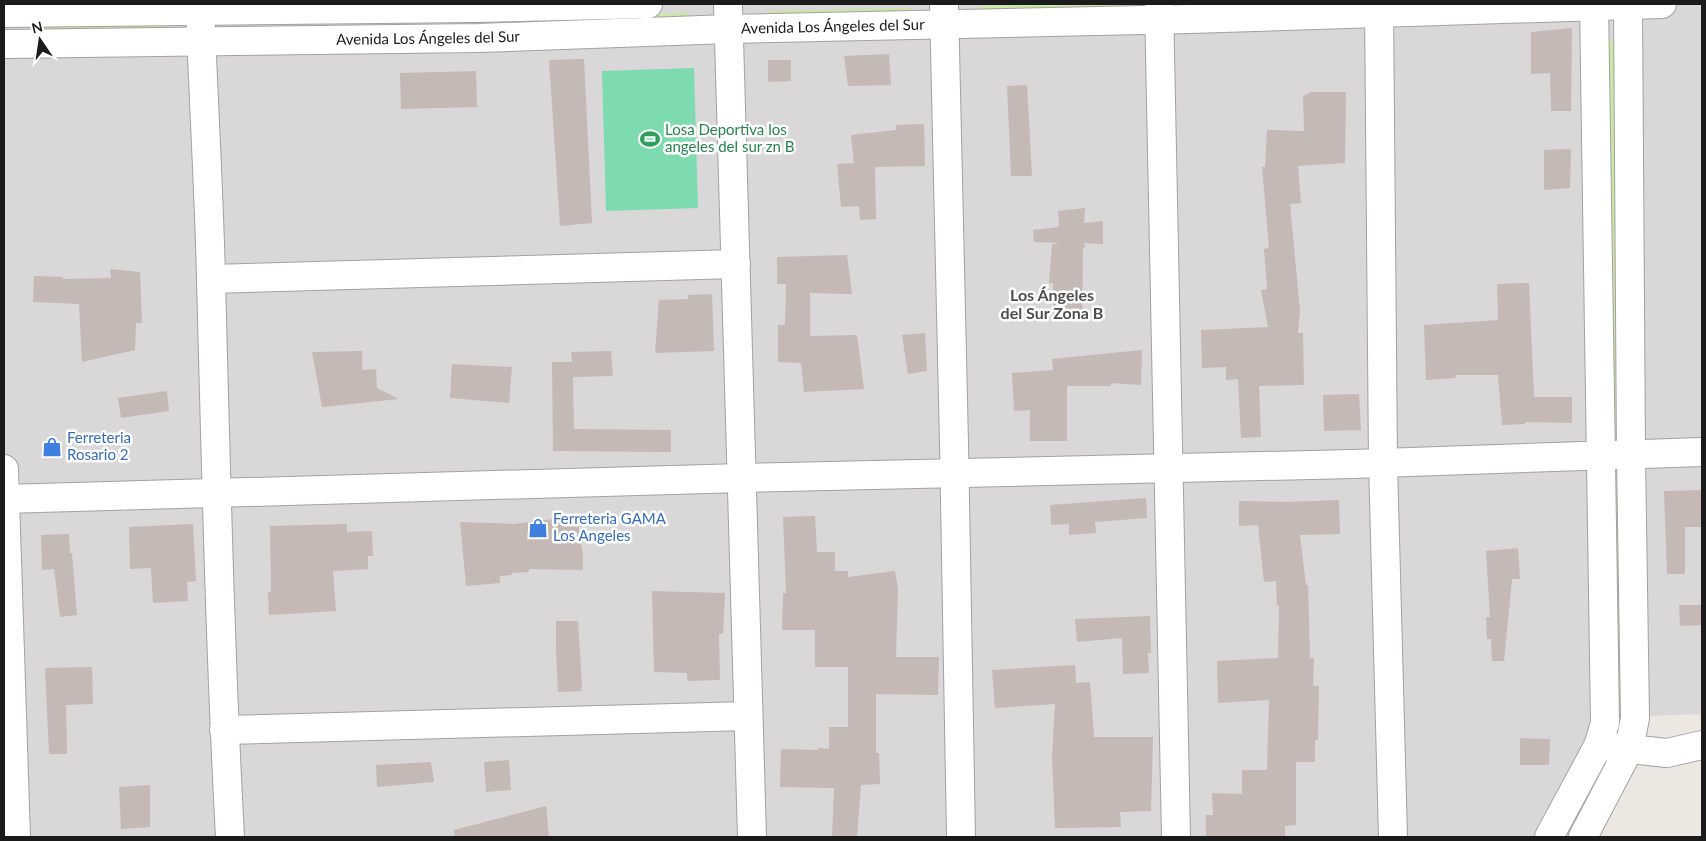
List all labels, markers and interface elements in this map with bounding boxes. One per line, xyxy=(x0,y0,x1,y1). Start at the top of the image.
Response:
north arrow xyxy=(15,15,65,65)
street label: Avenida Los Ángeles del Sur xyxy=(741,15,925,37)
text: N xyxy=(30,17,44,36)
street label: Avenida Los Ángeles del Sur xyxy=(336,27,521,48)
place label: Losa Deportiva los angeles del sur zn B xyxy=(665,120,794,155)
sports icon: Losa Deportiva los angeles del sur zn B xyxy=(639,128,661,150)
district label: Los Ángeles del Sur Zona B xyxy=(1001,285,1103,322)
place label: Ferreteria Rosario 2 xyxy=(67,428,131,463)
shop icon: Ferreteria Rosario 2 xyxy=(41,436,63,458)
place label: Ferreteria GAMA Los Angeles xyxy=(553,509,667,544)
shop icon: Ferreteria GAMA Los Angeles xyxy=(527,517,549,539)

